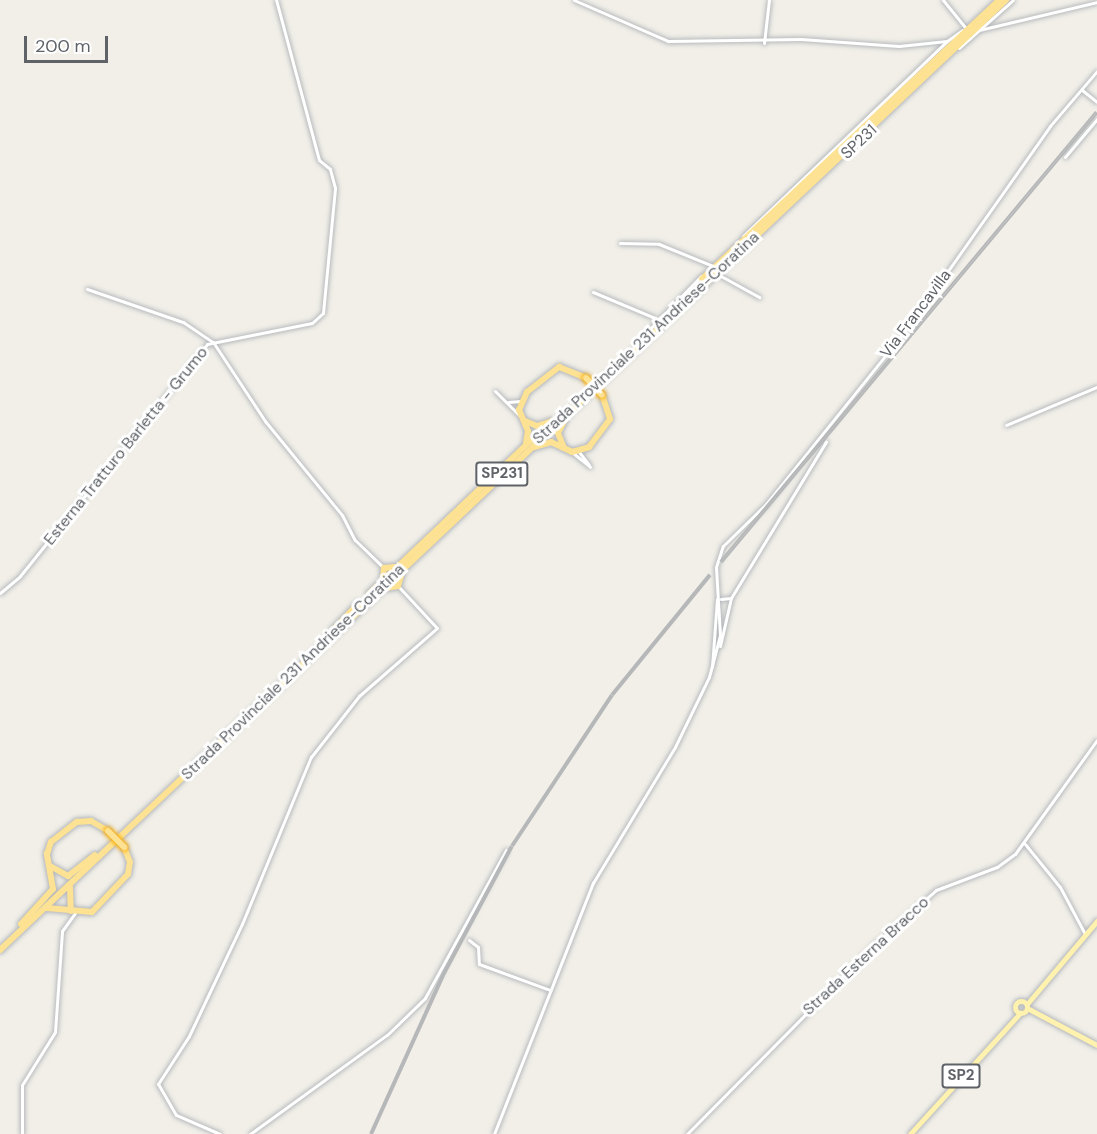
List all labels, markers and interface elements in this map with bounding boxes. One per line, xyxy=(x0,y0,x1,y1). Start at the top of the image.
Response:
scale bar xyxy=(27,24,111,62)
text: 200 m xyxy=(35,34,91,58)
street label: SP231 xyxy=(837,121,881,163)
street label: Strada Provinciale 231 Andriese-Coratina xyxy=(529,228,763,448)
street label: Via Francavilla xyxy=(877,266,955,362)
street label: Esterna Tratturo Barletta - Grumo xyxy=(40,343,212,549)
road number: SP231 xyxy=(475,462,529,486)
street label: Strada Provinciale 231 Andriese-Coratina xyxy=(177,560,409,784)
street label: Strada Esterna Bracco xyxy=(799,893,933,1019)
road number: SP2 xyxy=(942,1064,980,1088)

